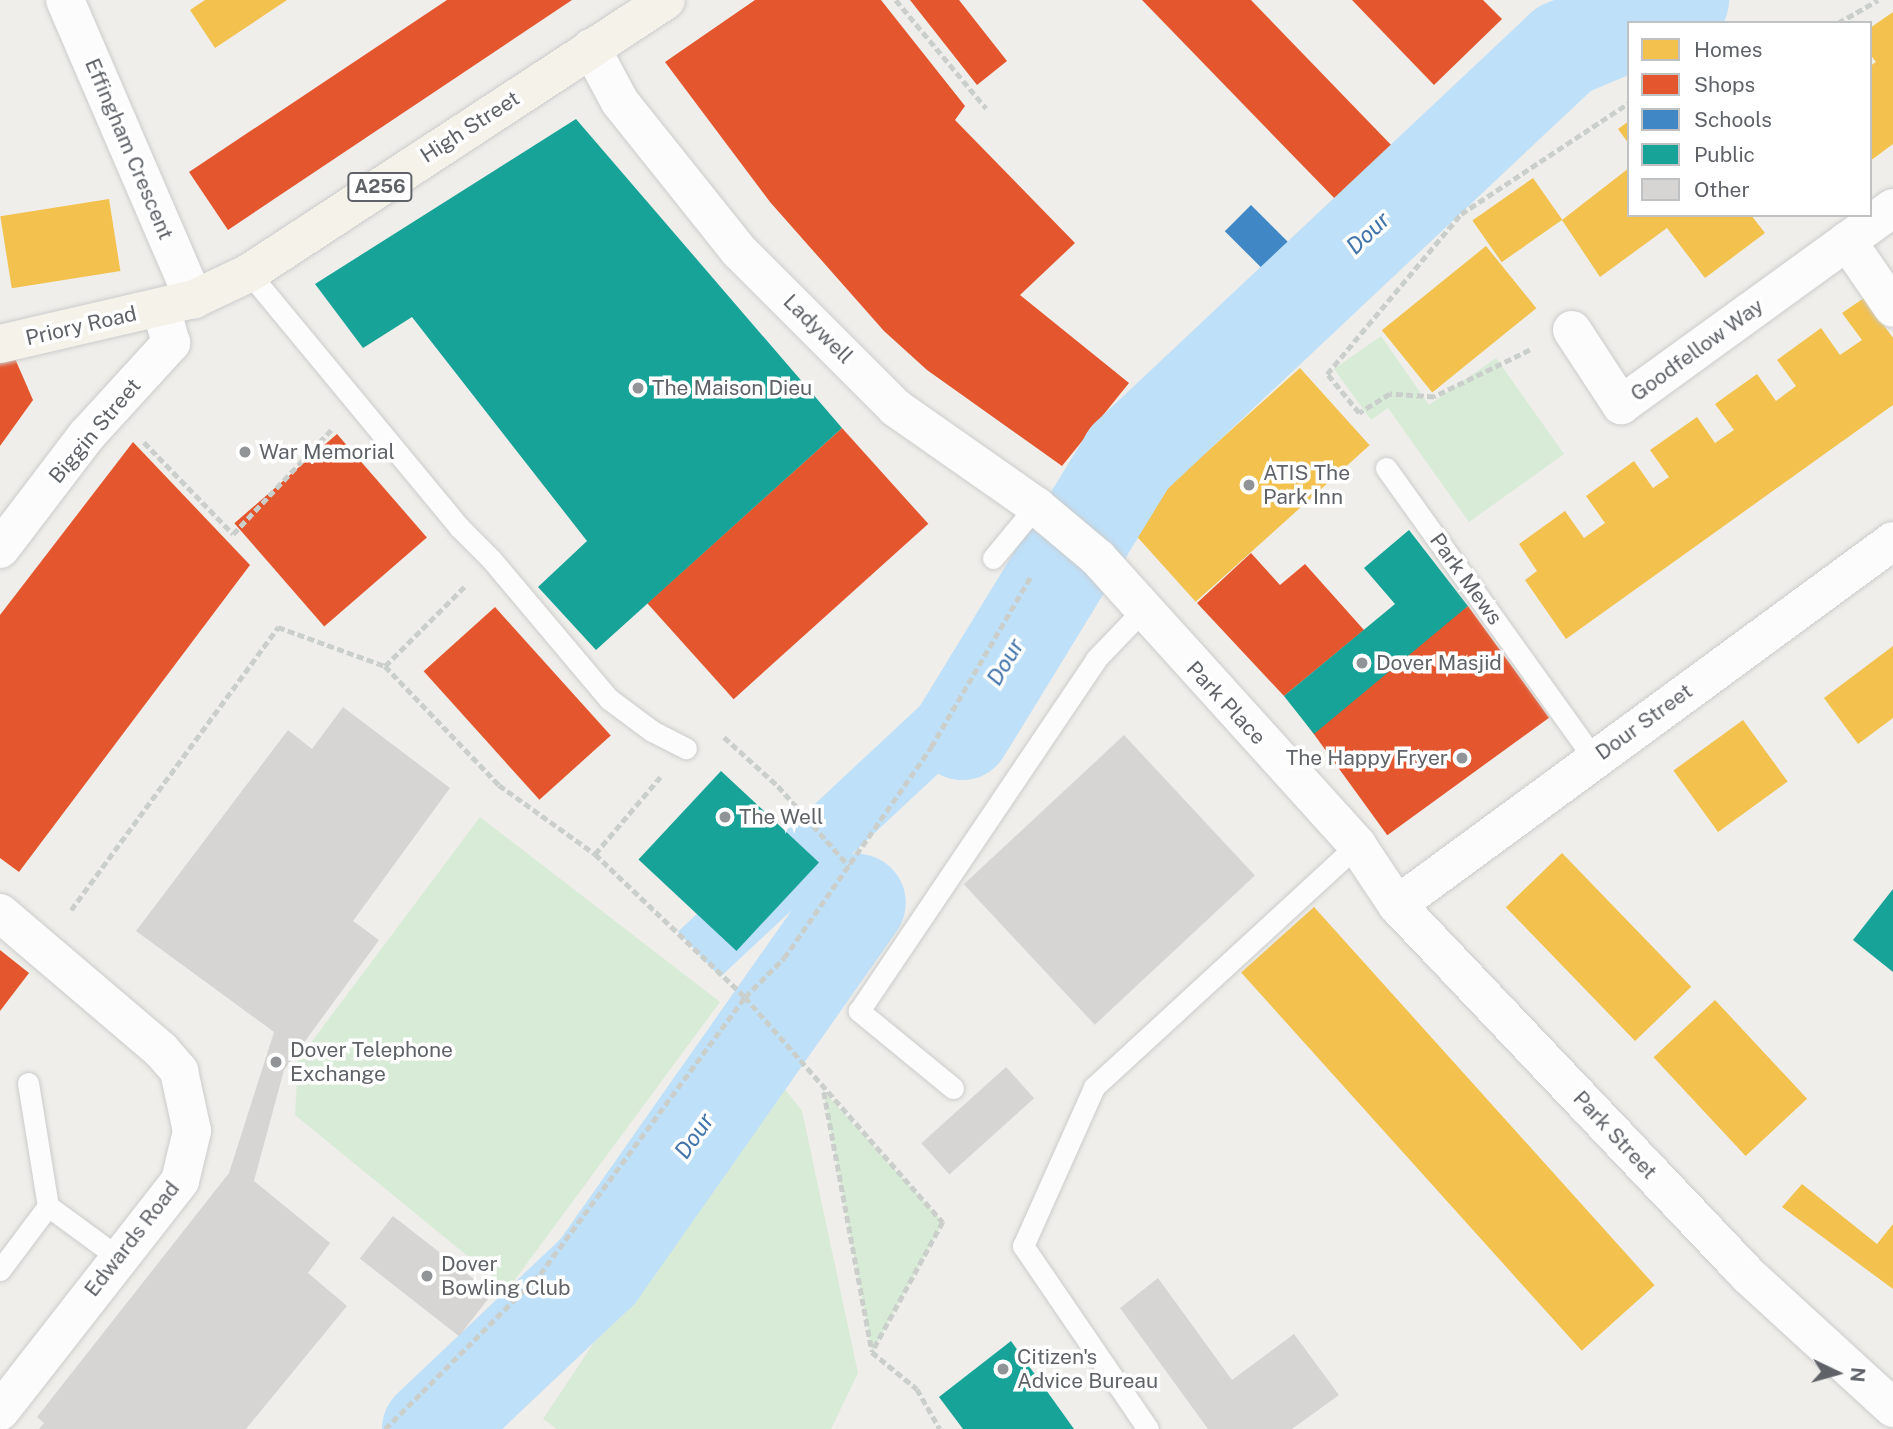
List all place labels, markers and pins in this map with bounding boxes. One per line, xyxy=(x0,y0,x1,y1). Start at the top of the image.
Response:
place label: The Maison Dieu xyxy=(652,375,812,401)
marker: The Maison Dieu xyxy=(630,380,646,396)
place label: War Memorial xyxy=(259,439,395,465)
marker: War Memorial xyxy=(237,444,253,460)
place label: ATIS The Park Inn xyxy=(1263,460,1350,510)
marker: ATIS The Park Inn xyxy=(1241,477,1257,493)
place label: Dover Masjid xyxy=(1376,650,1502,676)
marker: Dover Masjid xyxy=(1354,655,1370,671)
place label: The Happy Fryer xyxy=(1286,745,1448,771)
marker: The Happy Fryer xyxy=(1454,750,1470,766)
place label: The Well xyxy=(739,804,824,830)
marker: The Well xyxy=(717,809,733,825)
place label: Dover Telephone Exchange xyxy=(290,1037,453,1087)
marker: Dover Telephone Exchange xyxy=(268,1054,284,1070)
place label: Dover Bowling Club xyxy=(441,1251,570,1301)
marker: Dover Bowling Club xyxy=(419,1268,435,1284)
place label: Citizen's Advice Bureau xyxy=(1017,1344,1158,1394)
marker: Citizen's Advice Bureau xyxy=(995,1361,1011,1377)

